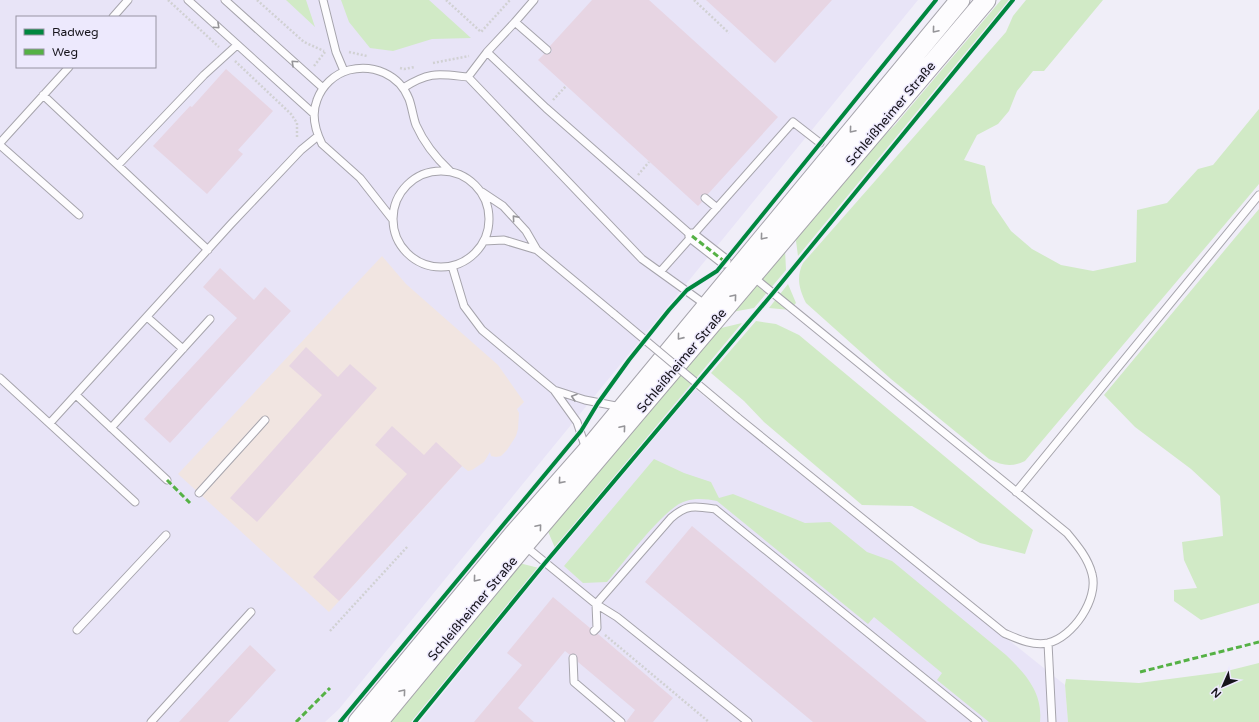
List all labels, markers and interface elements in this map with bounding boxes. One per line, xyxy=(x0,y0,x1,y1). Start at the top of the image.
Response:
legend xyxy=(16,16,156,68)
one-way arrow xyxy=(212,22,220,29)
text: Radweg xyxy=(52,25,99,39)
one-way arrow xyxy=(933,25,940,33)
text: Weg xyxy=(52,45,78,59)
street label: Schleißheimer Straße xyxy=(843,58,939,169)
one-way arrow xyxy=(291,60,299,68)
one-way arrow xyxy=(850,126,857,133)
one-way arrow xyxy=(513,215,520,223)
one-way arrow xyxy=(761,232,768,240)
one-way arrow xyxy=(730,294,737,301)
street label: Schleißheimer Straße xyxy=(634,305,730,416)
one-way arrow xyxy=(678,332,685,340)
one-way arrow xyxy=(571,393,578,402)
one-way arrow xyxy=(619,425,626,433)
one-way arrow xyxy=(559,476,566,483)
one-way arrow xyxy=(535,524,542,532)
street label: Schleißheimer Straße xyxy=(425,553,521,664)
one-way arrow xyxy=(474,574,481,582)
north arrow xyxy=(1203,666,1243,706)
text: N xyxy=(1209,685,1224,700)
one-way arrow xyxy=(398,689,405,697)

